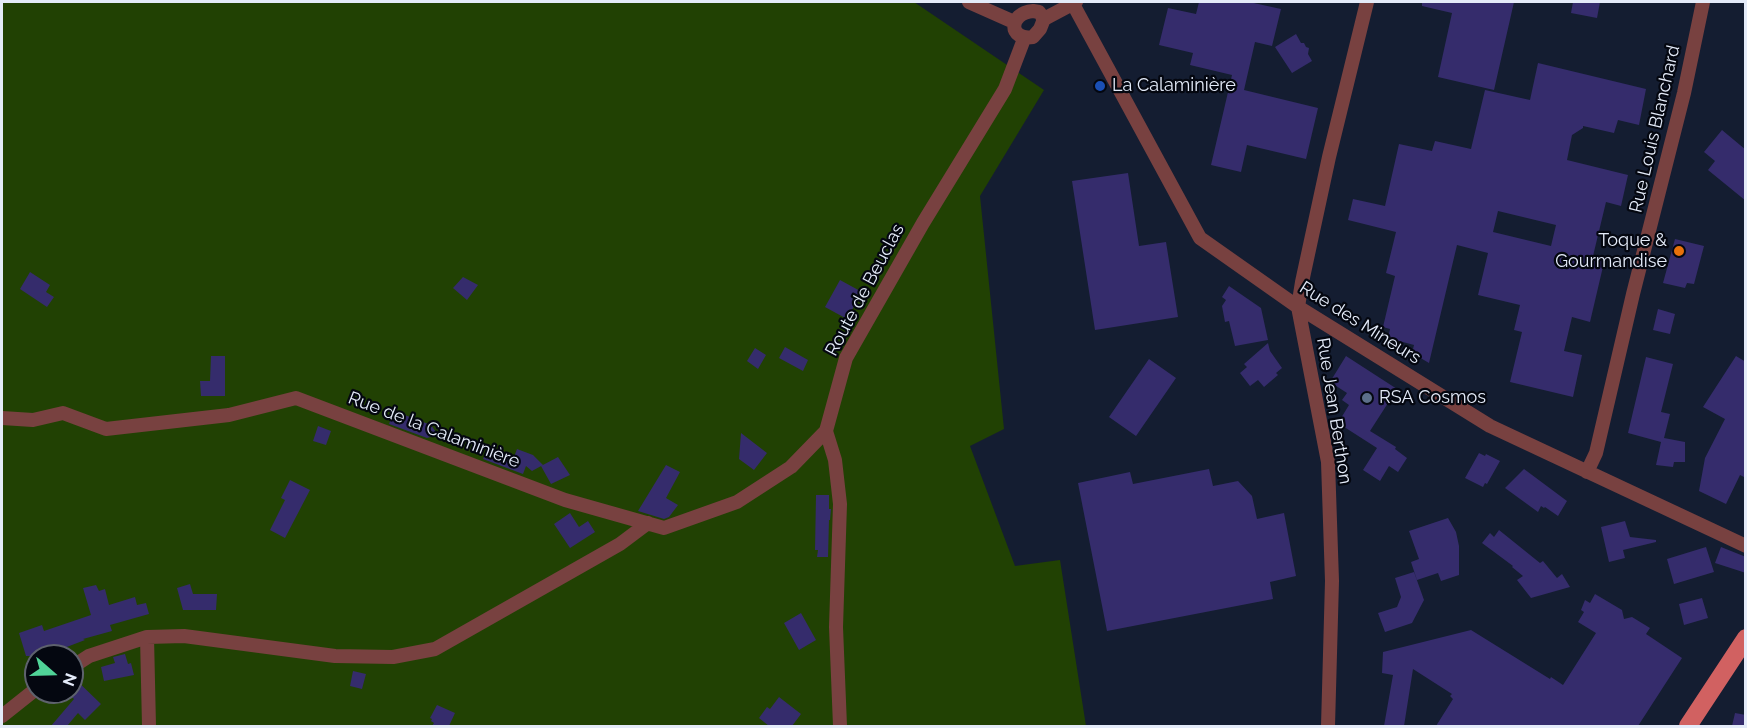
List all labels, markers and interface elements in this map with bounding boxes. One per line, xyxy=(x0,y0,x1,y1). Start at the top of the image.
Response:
street label: Rue Louis Blanchard xyxy=(1625,43,1685,215)
place label: La Calaminière xyxy=(1112,75,1236,97)
marker: La Calaminière xyxy=(1093,79,1107,93)
street label: Route de Beuclas xyxy=(821,220,909,360)
place label: Toque & Gourmandise xyxy=(1555,230,1667,272)
marker: Toque & Gourmandise xyxy=(1672,244,1686,258)
street label: Rue des Mineurs xyxy=(1295,277,1425,369)
street label: Rue Jean Berthon xyxy=(1312,336,1356,486)
street label: Rue de la Calaminière xyxy=(345,387,523,473)
place label: RSA Cosmos xyxy=(1379,387,1486,409)
marker: RSA Cosmos xyxy=(1360,391,1374,405)
north arrow xyxy=(24,644,84,704)
text: N xyxy=(58,671,81,689)

